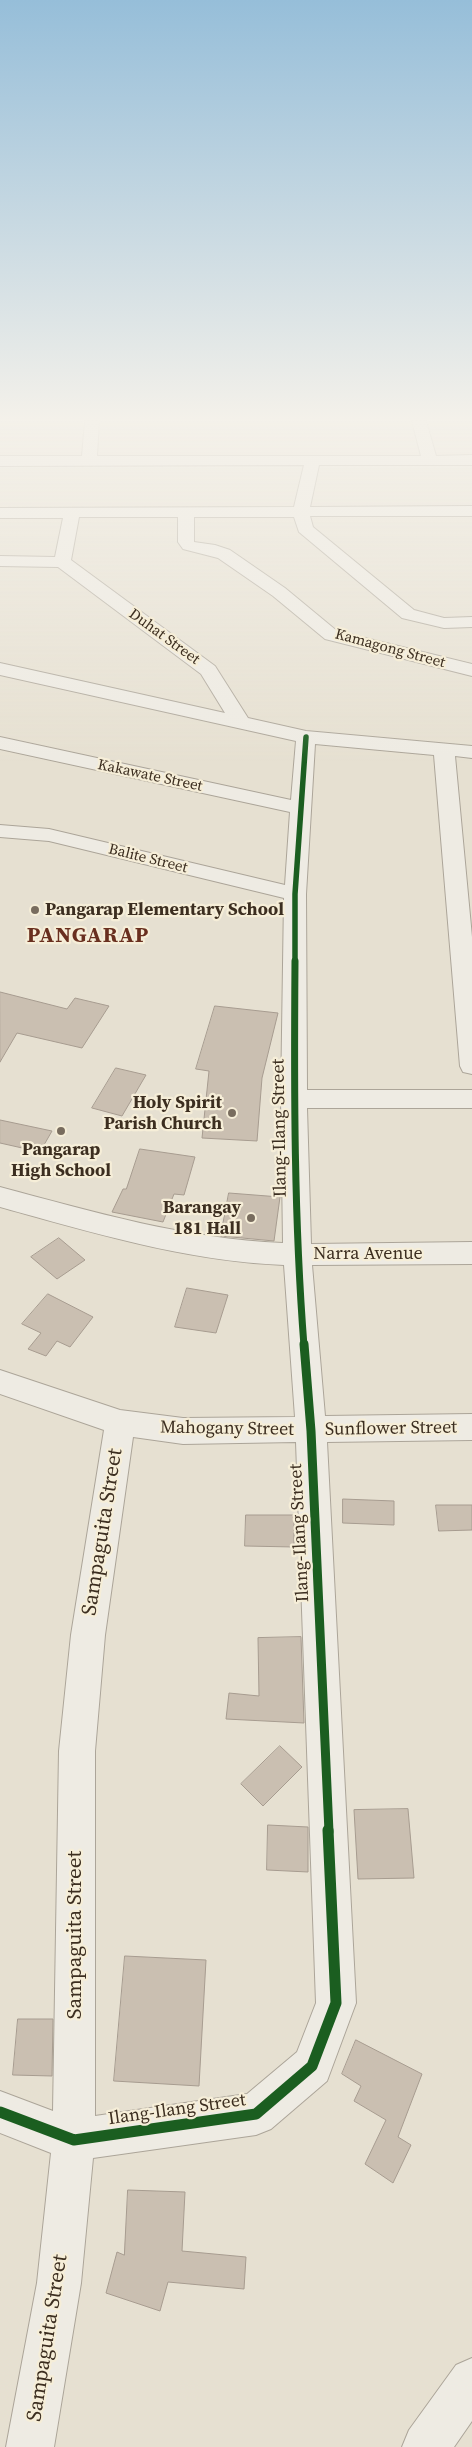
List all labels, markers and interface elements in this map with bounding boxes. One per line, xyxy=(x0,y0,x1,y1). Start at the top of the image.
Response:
street label: Duhat Street xyxy=(125,605,203,669)
street label: Kamagong Street xyxy=(333,626,447,672)
street label: Kakawate Street xyxy=(96,756,204,796)
street label: Balite Street xyxy=(107,840,189,878)
place label: Pangarap Elementary School xyxy=(45,899,284,921)
marker: Pangarap Elementary School xyxy=(29,904,41,916)
district label: PANGARAP xyxy=(26,923,150,949)
street label: Ilang-Ilang Street xyxy=(268,1058,292,1198)
place label: Holy Spirit Parish Church xyxy=(104,1092,222,1134)
marker: Holy Spirit Parish Church xyxy=(226,1107,238,1119)
marker: Pangarap High School xyxy=(55,1125,67,1137)
place label: Pangarap High School xyxy=(11,1139,111,1182)
place label: Barangay 181 Hall xyxy=(163,1197,241,1240)
marker: Barangay 181 Hall xyxy=(245,1212,257,1224)
street label: Narra Avenue xyxy=(313,1243,423,1265)
street label: Mahogany Street xyxy=(160,1417,294,1441)
street label: Sunflower Street xyxy=(325,1417,457,1441)
street label: Sampaguita Street xyxy=(77,1447,129,1617)
street label: Ilang-Ilang Street xyxy=(286,1463,314,1603)
street label: Sampaguita Street xyxy=(63,1851,89,2019)
street label: Ilang-Ilang Street xyxy=(107,2090,247,2130)
street label: Sampaguita Street xyxy=(22,2253,74,2423)

